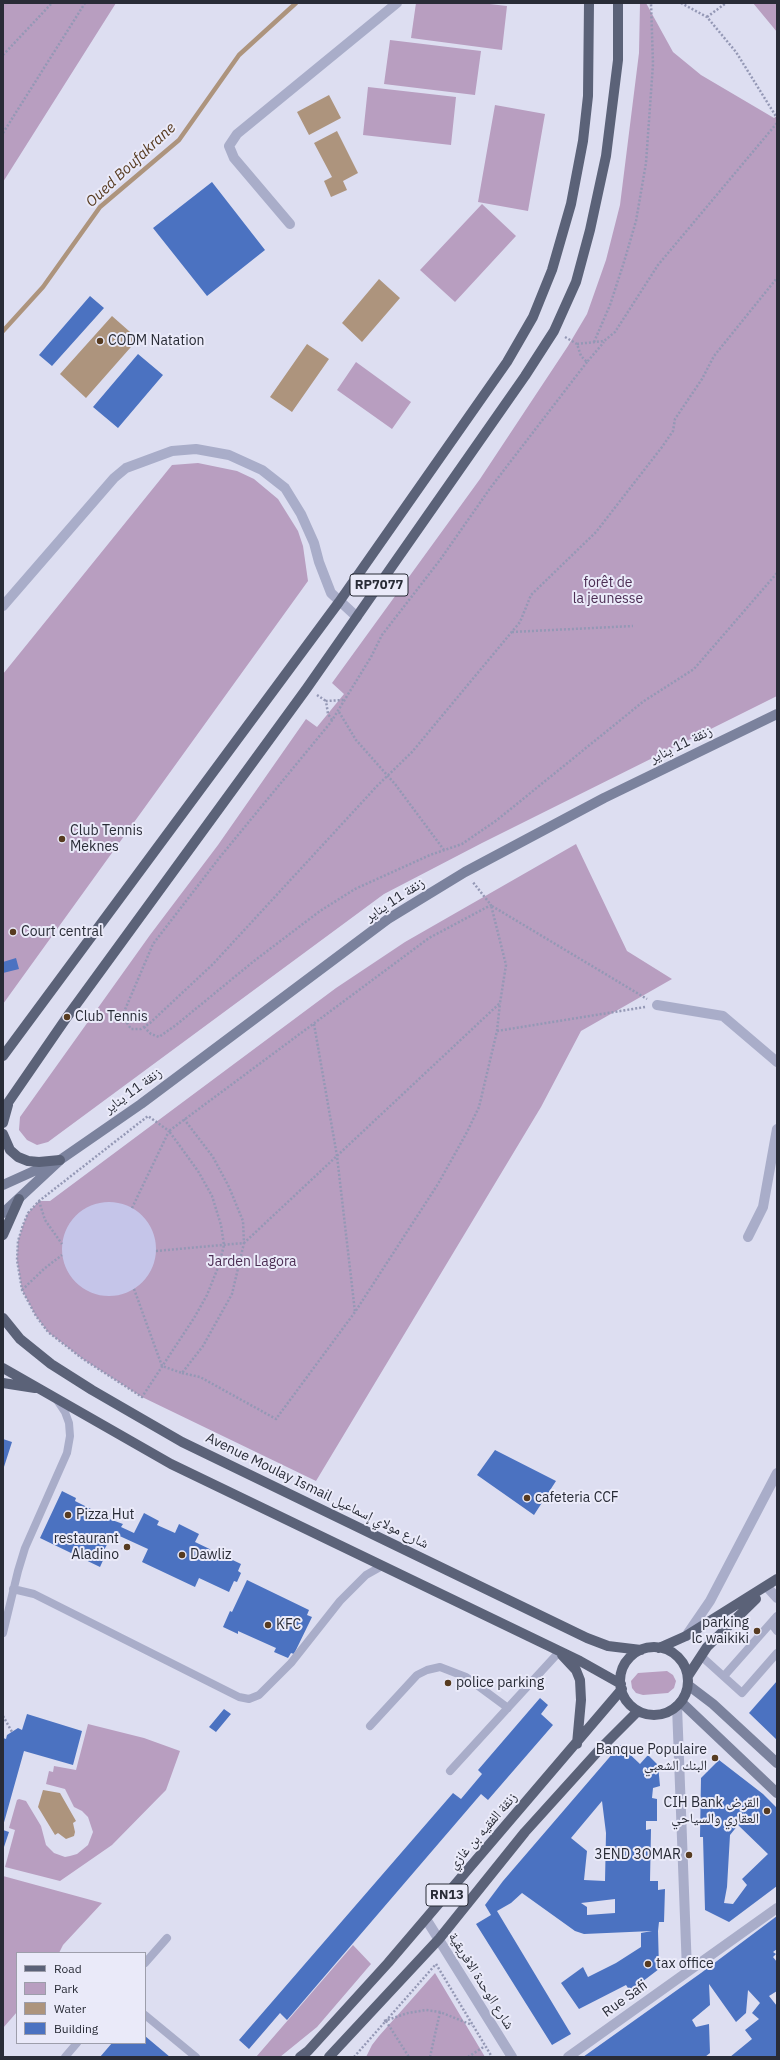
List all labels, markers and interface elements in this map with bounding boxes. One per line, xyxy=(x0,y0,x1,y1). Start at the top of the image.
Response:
water label: Oued Boufakrane xyxy=(83,119,179,211)
place label: CODM Natation xyxy=(108,333,204,349)
marker: CODM Natation xyxy=(95,336,105,346)
road number: RP7077 xyxy=(350,574,408,596)
park label: forêt de la jeunesse xyxy=(573,575,643,608)
street label: زنقة 11 يناير xyxy=(647,723,715,767)
place label: Club Tennis Meknes xyxy=(70,823,143,856)
marker: Club Tennis Meknes xyxy=(57,834,67,844)
street label: زنقة 11 يناير xyxy=(362,875,428,925)
place label: Court central xyxy=(21,924,103,940)
marker: Court central xyxy=(8,927,18,937)
place label: Club Tennis xyxy=(75,1009,148,1025)
marker: Club Tennis xyxy=(62,1012,72,1022)
street label: زنقة 11 يناير xyxy=(101,1064,165,1118)
park label: Jarden Lagora xyxy=(208,1254,296,1270)
street label: Avenue Moulay Ismail شارع مولاي إسماعيل xyxy=(203,1430,431,1552)
place label: cafeteria CCF xyxy=(535,1490,619,1506)
marker: cafeteria CCF xyxy=(522,1493,532,1503)
place label: Pizza Hut xyxy=(76,1507,135,1523)
marker: Pizza Hut xyxy=(63,1510,73,1520)
place label: restaurant Aladino xyxy=(54,1531,119,1564)
marker: restaurant Aladino xyxy=(122,1542,132,1552)
place label: Dawliz xyxy=(190,1547,231,1563)
marker: Dawliz xyxy=(177,1550,187,1560)
place label: parking lc waikiki xyxy=(691,1615,749,1648)
place label: KFC xyxy=(276,1617,301,1633)
marker: KFC xyxy=(263,1620,273,1630)
marker: parking lc waikiki xyxy=(752,1626,762,1636)
place label: police parking xyxy=(456,1675,544,1691)
marker: police parking xyxy=(443,1678,453,1688)
place label: Banque Populaire البنك الشعبي xyxy=(596,1742,707,1774)
marker: Banque Populaire البنك الشعبي xyxy=(710,1753,720,1763)
street label: زنقة الفقيه بن غازي xyxy=(445,1789,521,1873)
place label: CIH Bank القرض العقاري والسياحي xyxy=(664,1795,759,1828)
marker: CIH Bank القرض العقاري والسياحي xyxy=(762,1806,772,1816)
place label: 3END 3OMAR xyxy=(594,1847,681,1863)
marker: 3END 3OMAR xyxy=(684,1850,694,1860)
road number: RN13 xyxy=(426,1884,468,1906)
street label: شارع الوحدة الافريقية xyxy=(444,1929,518,2033)
legend xyxy=(16,1952,146,2044)
place label: tax office xyxy=(656,1956,714,1972)
marker: tax office xyxy=(643,1959,653,1969)
text: Road xyxy=(54,1961,82,1976)
street label: Rue Safi xyxy=(599,1977,651,2021)
text: Park xyxy=(54,1981,78,1996)
text: Water xyxy=(54,2001,86,2016)
text: Building xyxy=(54,2021,98,2036)

